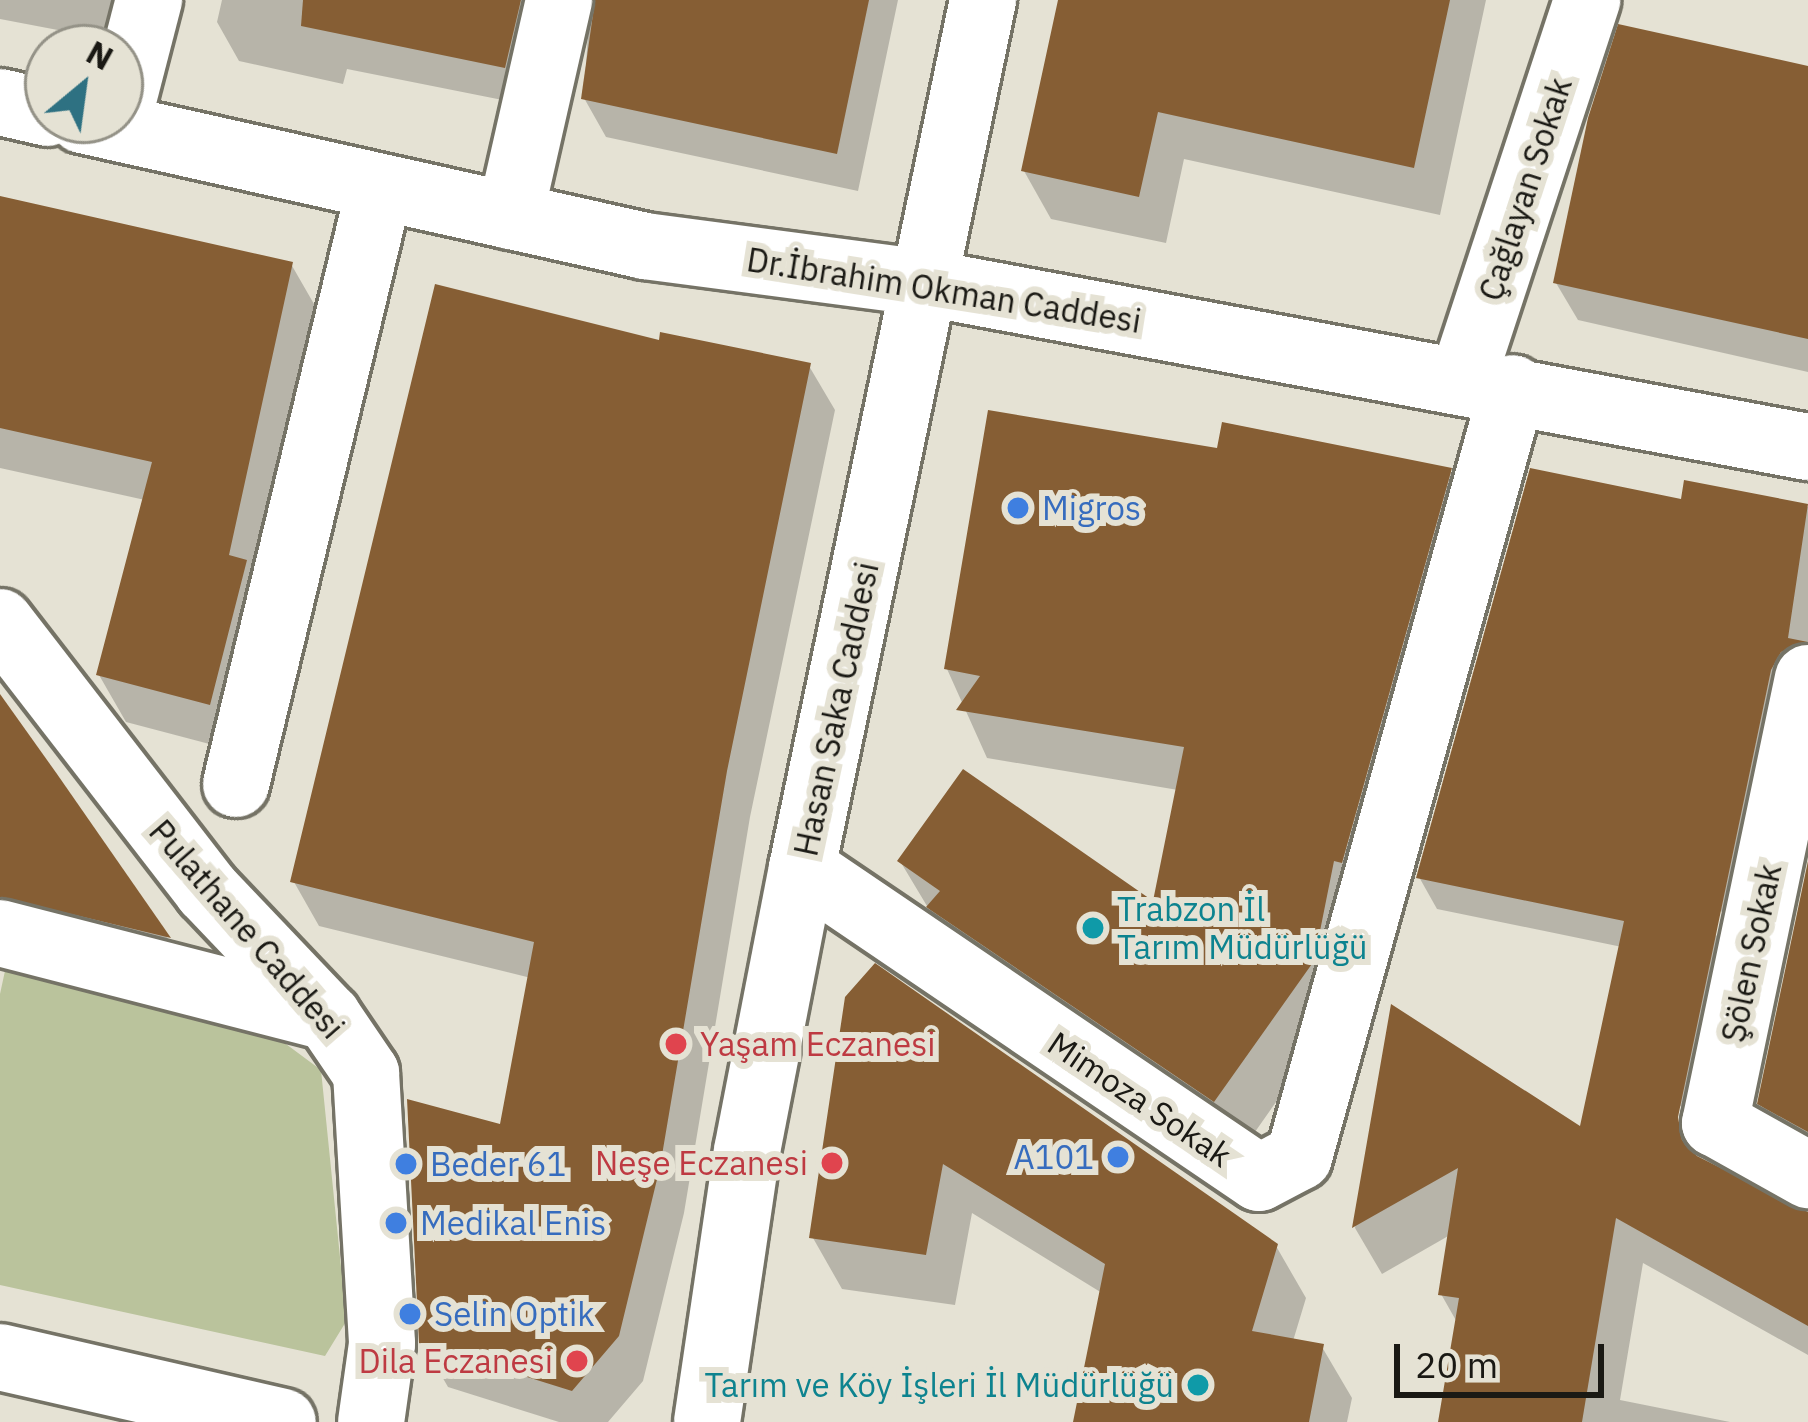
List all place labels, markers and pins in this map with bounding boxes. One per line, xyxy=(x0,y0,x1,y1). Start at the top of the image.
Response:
place label: Migros xyxy=(1042,488,1141,528)
marker: Migros xyxy=(1005,495,1031,521)
place label: Trabzon İl Tarım Müdürlüğü xyxy=(1117,889,1368,967)
marker: Trabzon İl Tarım Müdürlüğü xyxy=(1080,915,1106,941)
place label: Yaşam Eczanesi xyxy=(700,1024,935,1064)
marker: Yaşam Eczanesi xyxy=(663,1031,689,1057)
place label: A101 xyxy=(1013,1137,1094,1177)
place label: Neşe Eczanesi xyxy=(595,1143,808,1183)
place label: Beder 61 xyxy=(430,1144,566,1184)
marker: A101 xyxy=(1105,1144,1131,1170)
marker: Neşe Eczanesi xyxy=(819,1150,845,1176)
marker: Beder 61 xyxy=(393,1151,419,1177)
place label: Medikal Enis xyxy=(420,1203,606,1243)
marker: Medikal Enis xyxy=(383,1210,409,1236)
place label: Selin Optik xyxy=(434,1294,595,1334)
marker: Selin Optik xyxy=(397,1301,423,1327)
place label: Dila Eczanesi xyxy=(359,1341,553,1381)
marker: Dila Eczanesi xyxy=(564,1348,590,1374)
place label: Tarım ve Köy İşleri İl Müdürlüğü xyxy=(704,1365,1174,1405)
marker: Tarım ve Köy İşleri İl Müdürlüğü xyxy=(1185,1372,1211,1398)

